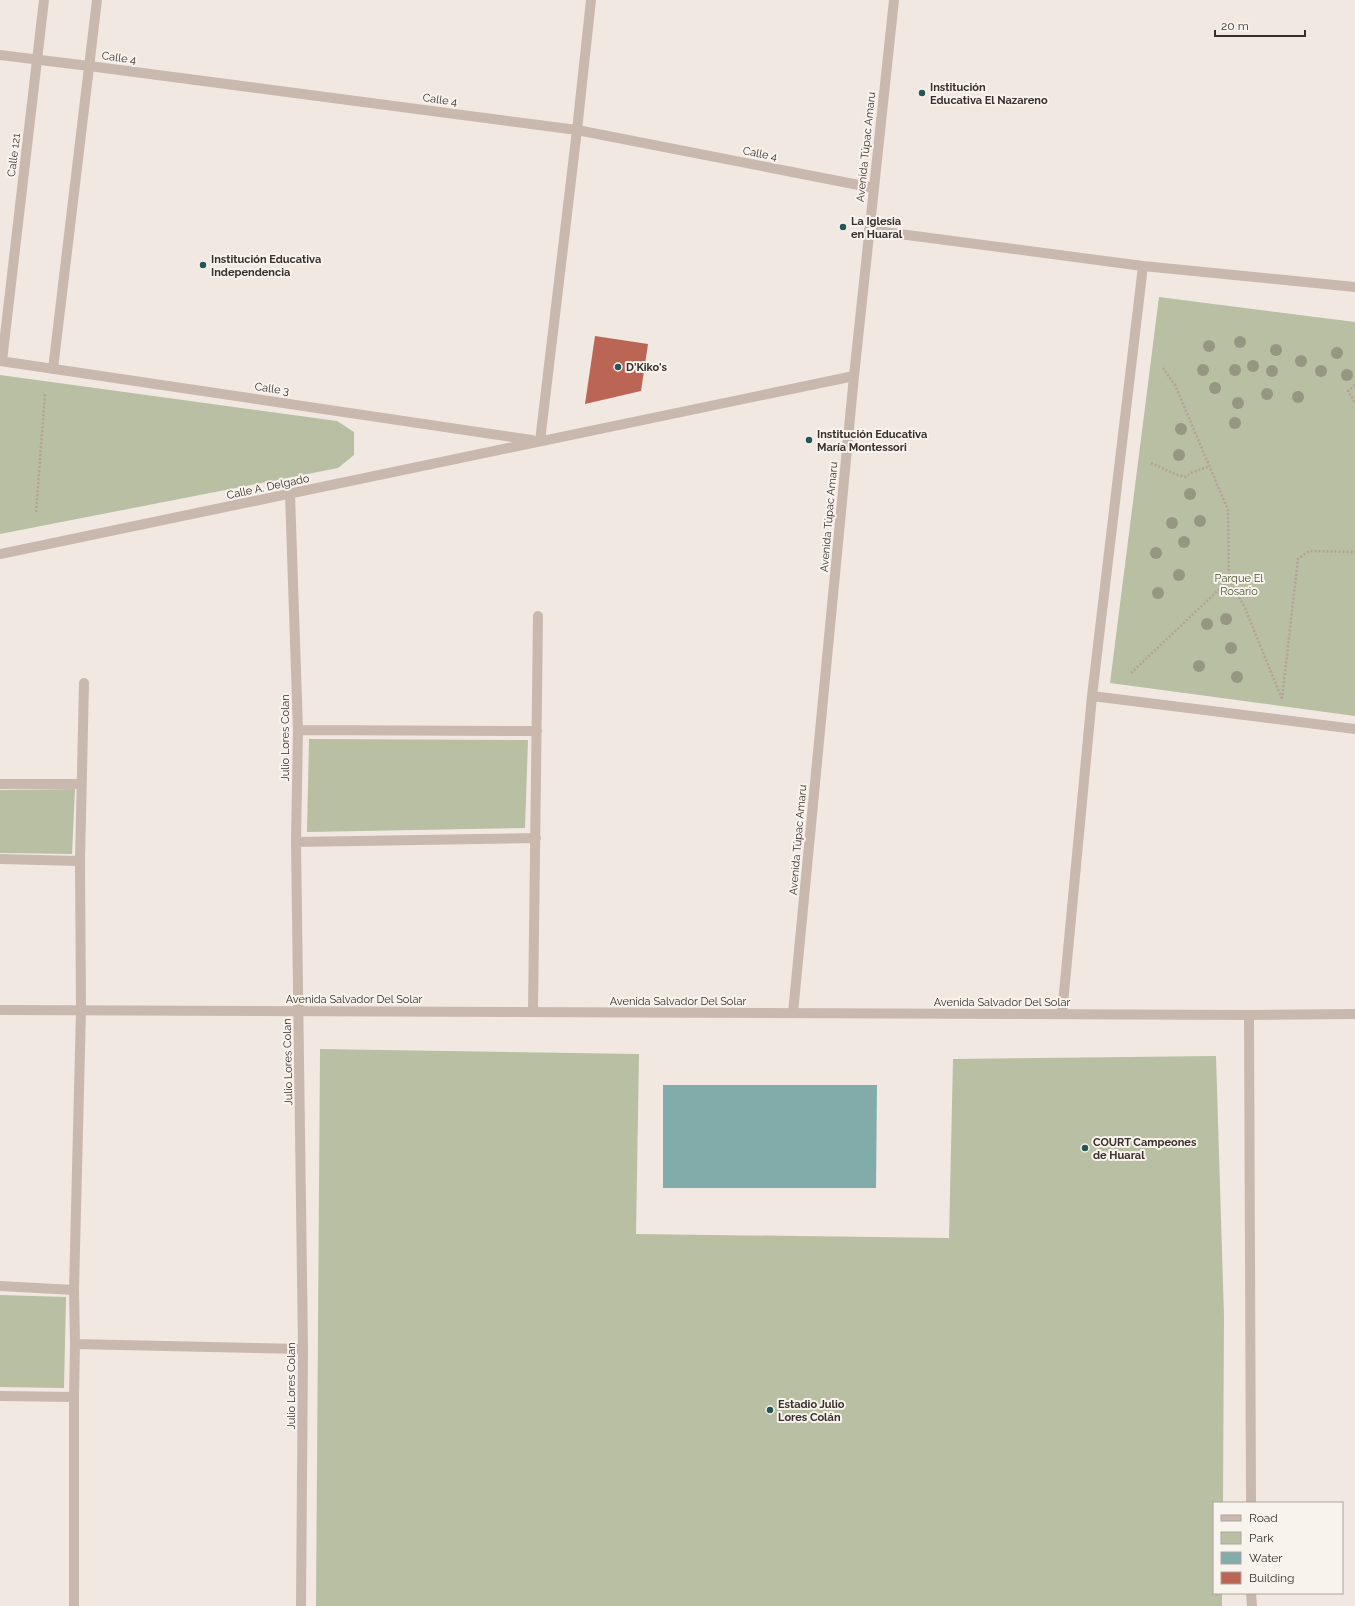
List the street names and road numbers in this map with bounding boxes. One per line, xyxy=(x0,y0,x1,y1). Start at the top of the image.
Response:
street label: Calle 4 xyxy=(101,49,137,67)
street label: Calle 4 xyxy=(422,91,458,109)
street label: Avenida Túpac Amaru xyxy=(854,91,878,203)
street label: Calle 121 xyxy=(5,132,23,178)
street label: Calle 4 xyxy=(742,144,778,164)
street label: Calle 3 xyxy=(254,380,290,398)
street label: Avenida Túpac Amaru xyxy=(818,461,840,573)
street label: Calle A. Delgado xyxy=(225,472,311,502)
street label: Julio Lores Colan xyxy=(279,694,292,782)
street label: Avenida Túpac Amaru xyxy=(787,784,809,896)
street label: Avenida Salvador Del Solar xyxy=(286,993,422,1006)
street label: Avenida Salvador Del Solar xyxy=(610,995,746,1008)
street label: Avenida Salvador Del Solar xyxy=(934,996,1070,1009)
street label: Julio Lores Colan xyxy=(281,1018,295,1106)
street label: Julio Lores Colan xyxy=(285,1342,298,1430)

